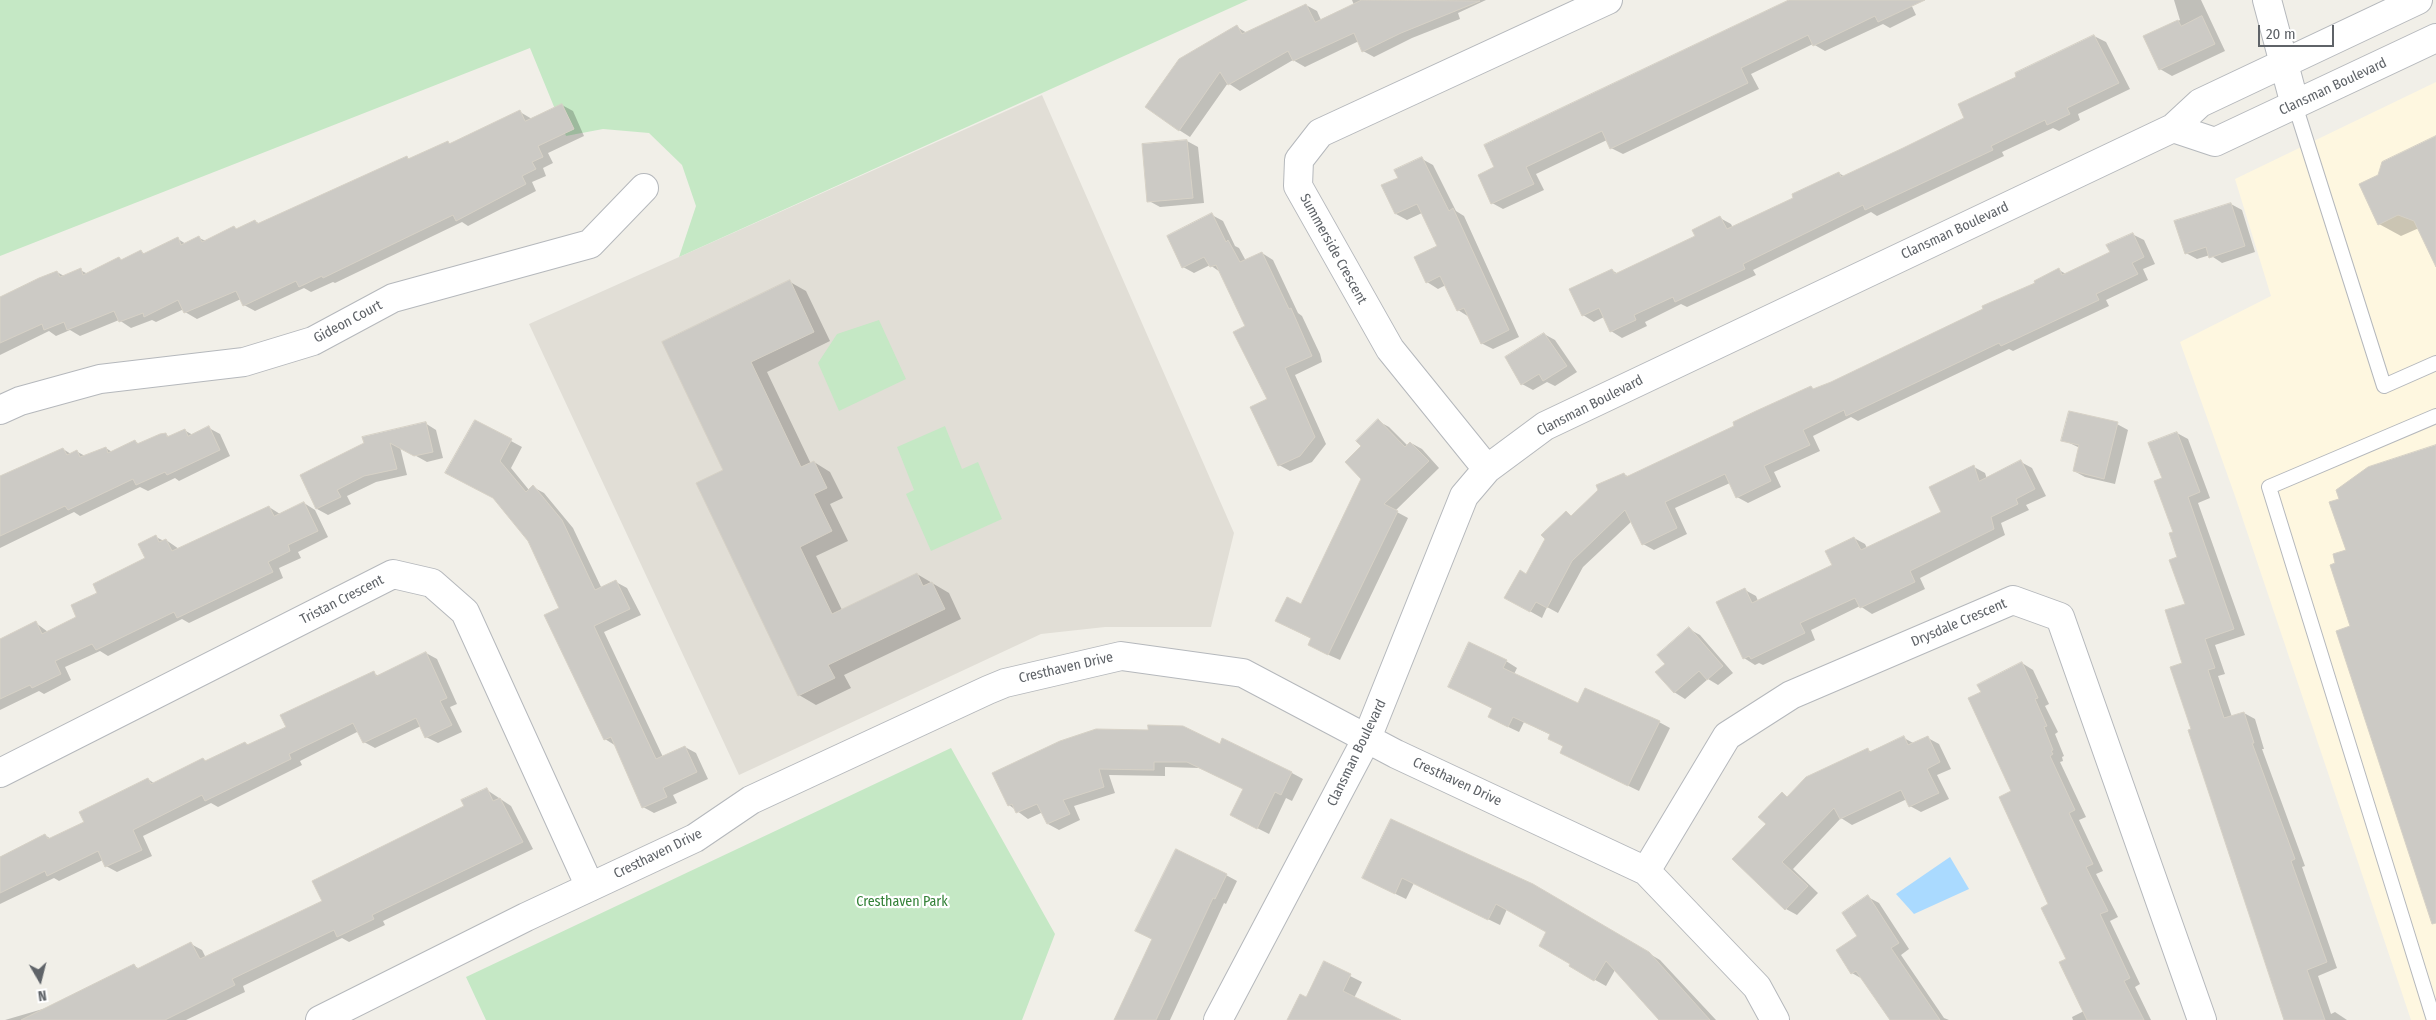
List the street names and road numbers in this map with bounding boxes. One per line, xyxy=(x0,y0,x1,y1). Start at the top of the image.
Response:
street label: Clansman Boulevard xyxy=(2277,55,2389,119)
street label: Summerside Crescent xyxy=(1296,191,1370,307)
street label: Clansman Boulevard xyxy=(1899,199,2011,263)
street label: Gideon Court xyxy=(311,297,385,347)
street label: Clansman Boulevard xyxy=(1534,372,1646,440)
street label: Tristan Crescent xyxy=(297,572,387,628)
street label: Drysdale Crescent xyxy=(1909,595,2009,651)
street label: Cresthaven Drive xyxy=(1017,649,1115,687)
street label: Clansman Boulevard xyxy=(1324,697,1390,809)
street label: Cresthaven Drive xyxy=(1410,754,1504,810)
street label: Cresthaven Drive xyxy=(611,825,705,883)

